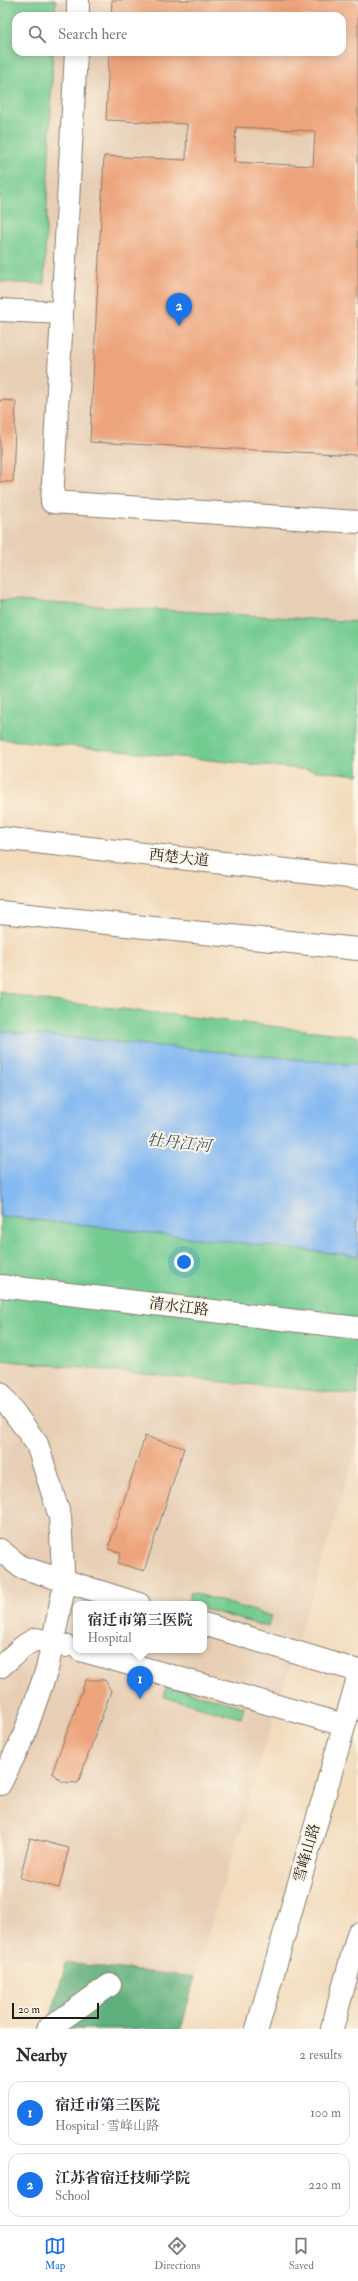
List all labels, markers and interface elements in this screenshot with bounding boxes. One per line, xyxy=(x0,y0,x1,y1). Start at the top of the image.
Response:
search box xyxy=(12,12,346,56)
icon: search xyxy=(26,23,48,45)
text: Search here xyxy=(58,25,127,44)
pin: 2 xyxy=(166,293,192,326)
street label: 西楚大道 xyxy=(148,845,210,871)
water label: 牡丹江河 xyxy=(146,1130,215,1157)
your location xyxy=(174,1252,194,1272)
street label: 清水江路 xyxy=(148,1294,210,1320)
popup xyxy=(73,1601,207,1653)
text: 宿迁市第三医院 xyxy=(87,1611,193,1630)
text: Hospital xyxy=(87,1630,131,1646)
pin: 1 xyxy=(127,1666,153,1699)
street label: 雪峰山路 xyxy=(290,1822,324,1884)
scale bar xyxy=(12,2001,99,2020)
text: 20 m xyxy=(18,2003,40,2016)
text: Nearby xyxy=(16,2045,67,2066)
text: 2 results xyxy=(299,2047,342,2063)
text: 宿迁市第三医院 xyxy=(55,2096,160,2115)
text: 1 xyxy=(28,2105,32,2121)
text: 100 m xyxy=(310,2105,341,2121)
text: Hospital · 雪峰山路 xyxy=(55,2118,159,2134)
text: 江苏省宿迁技师学院 xyxy=(55,2169,190,2188)
text: 2 xyxy=(27,2177,33,2193)
text: 220 m xyxy=(308,2177,341,2193)
text: School xyxy=(55,2188,90,2204)
tab: Map xyxy=(44,2235,66,2272)
tab: Directions xyxy=(154,2235,201,2272)
tab: Saved xyxy=(289,2235,314,2272)

